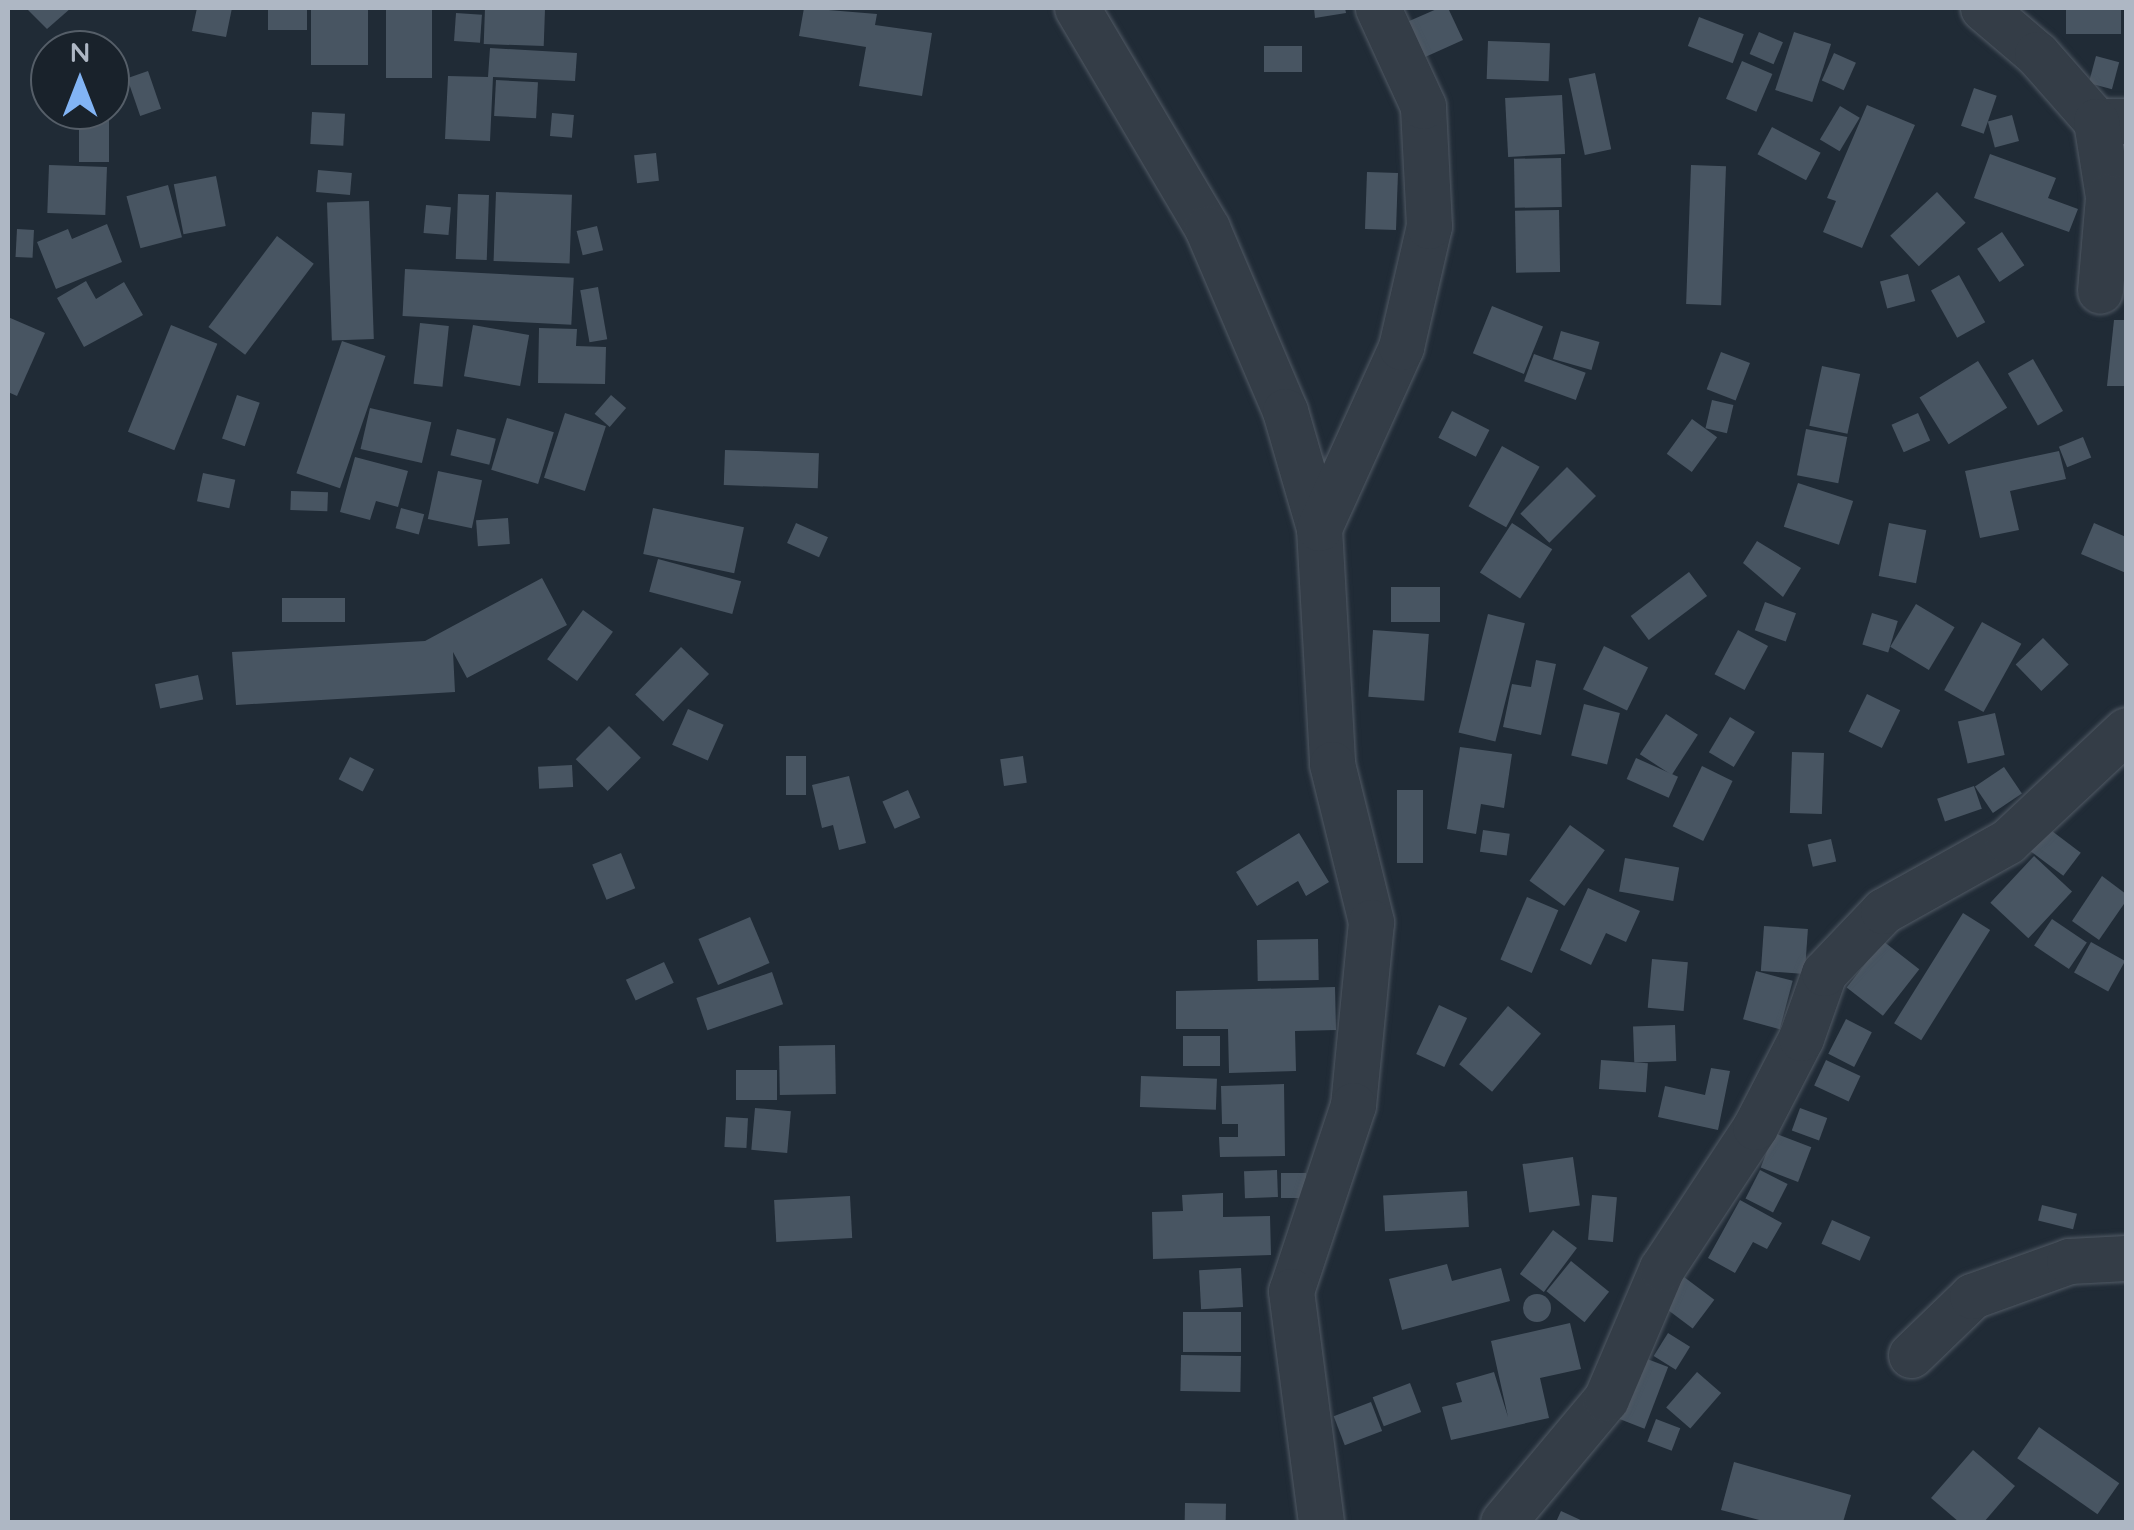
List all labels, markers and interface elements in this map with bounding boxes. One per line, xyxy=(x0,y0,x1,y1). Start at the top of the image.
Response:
north arrow xyxy=(30,30,130,130)
text: N xyxy=(70,34,90,69)

